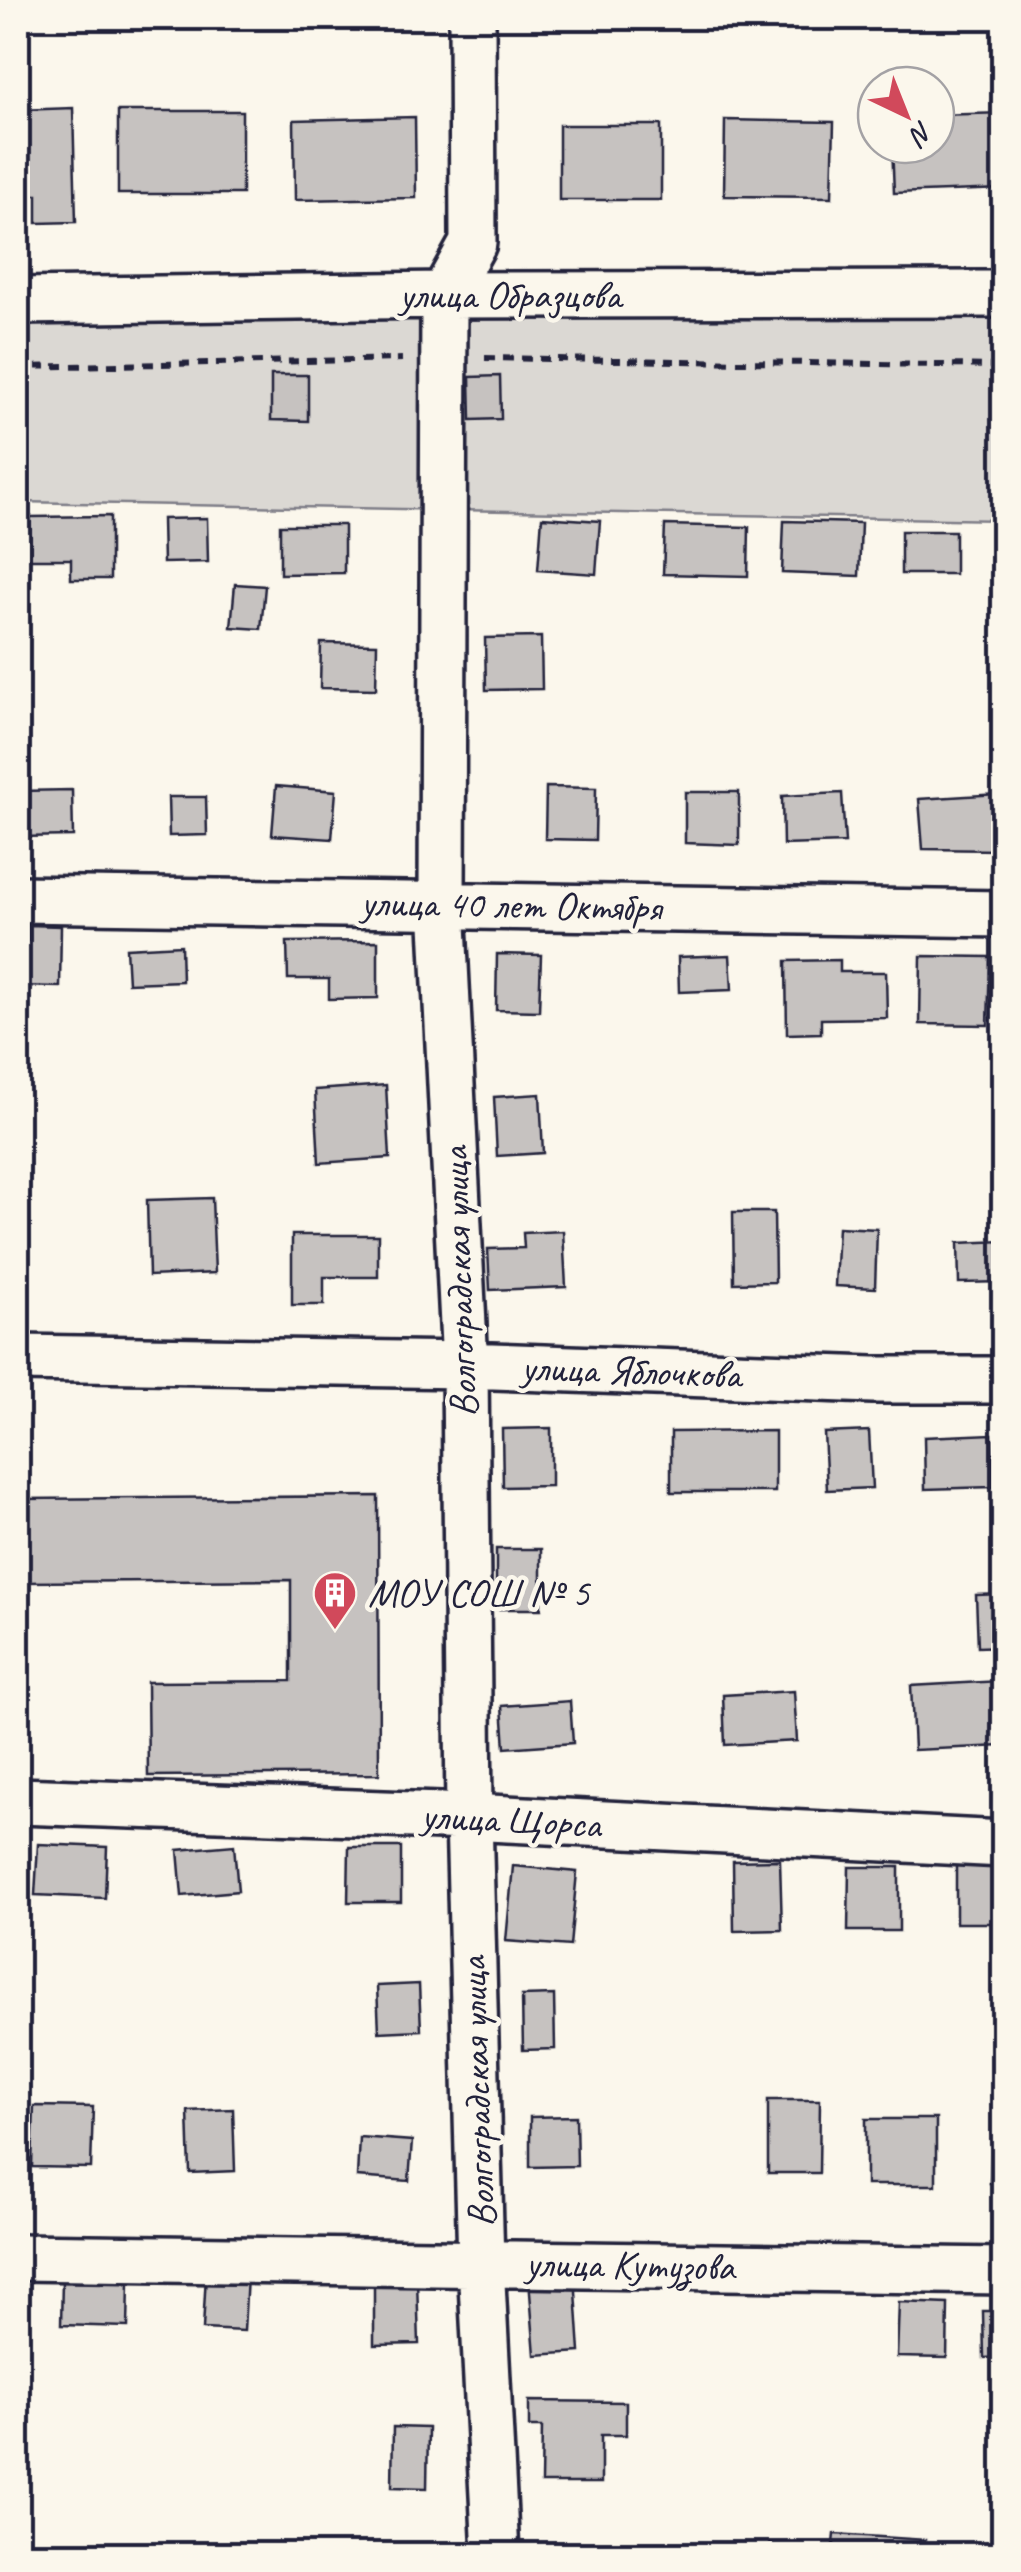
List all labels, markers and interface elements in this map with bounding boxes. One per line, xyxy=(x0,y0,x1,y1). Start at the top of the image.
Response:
north arrow xyxy=(856,65,956,165)
text: N xyxy=(901,114,941,155)
street label: улица Образцова xyxy=(397,270,624,320)
street label: улица 40 лет Октября xyxy=(358,877,665,933)
street label: Волгоградская улица xyxy=(429,1143,489,1418)
street label: улица Яблочкова xyxy=(518,1342,745,1400)
place label: МОУ СОШ № 5 xyxy=(368,1568,592,1618)
building icon: МОУ СОШ № 5 xyxy=(312,1570,358,1631)
street label: улица Щорса xyxy=(418,1790,605,1850)
street label: Волгоградская улица xyxy=(447,1953,507,2228)
street label: улица Кутузова xyxy=(523,2238,737,2292)

